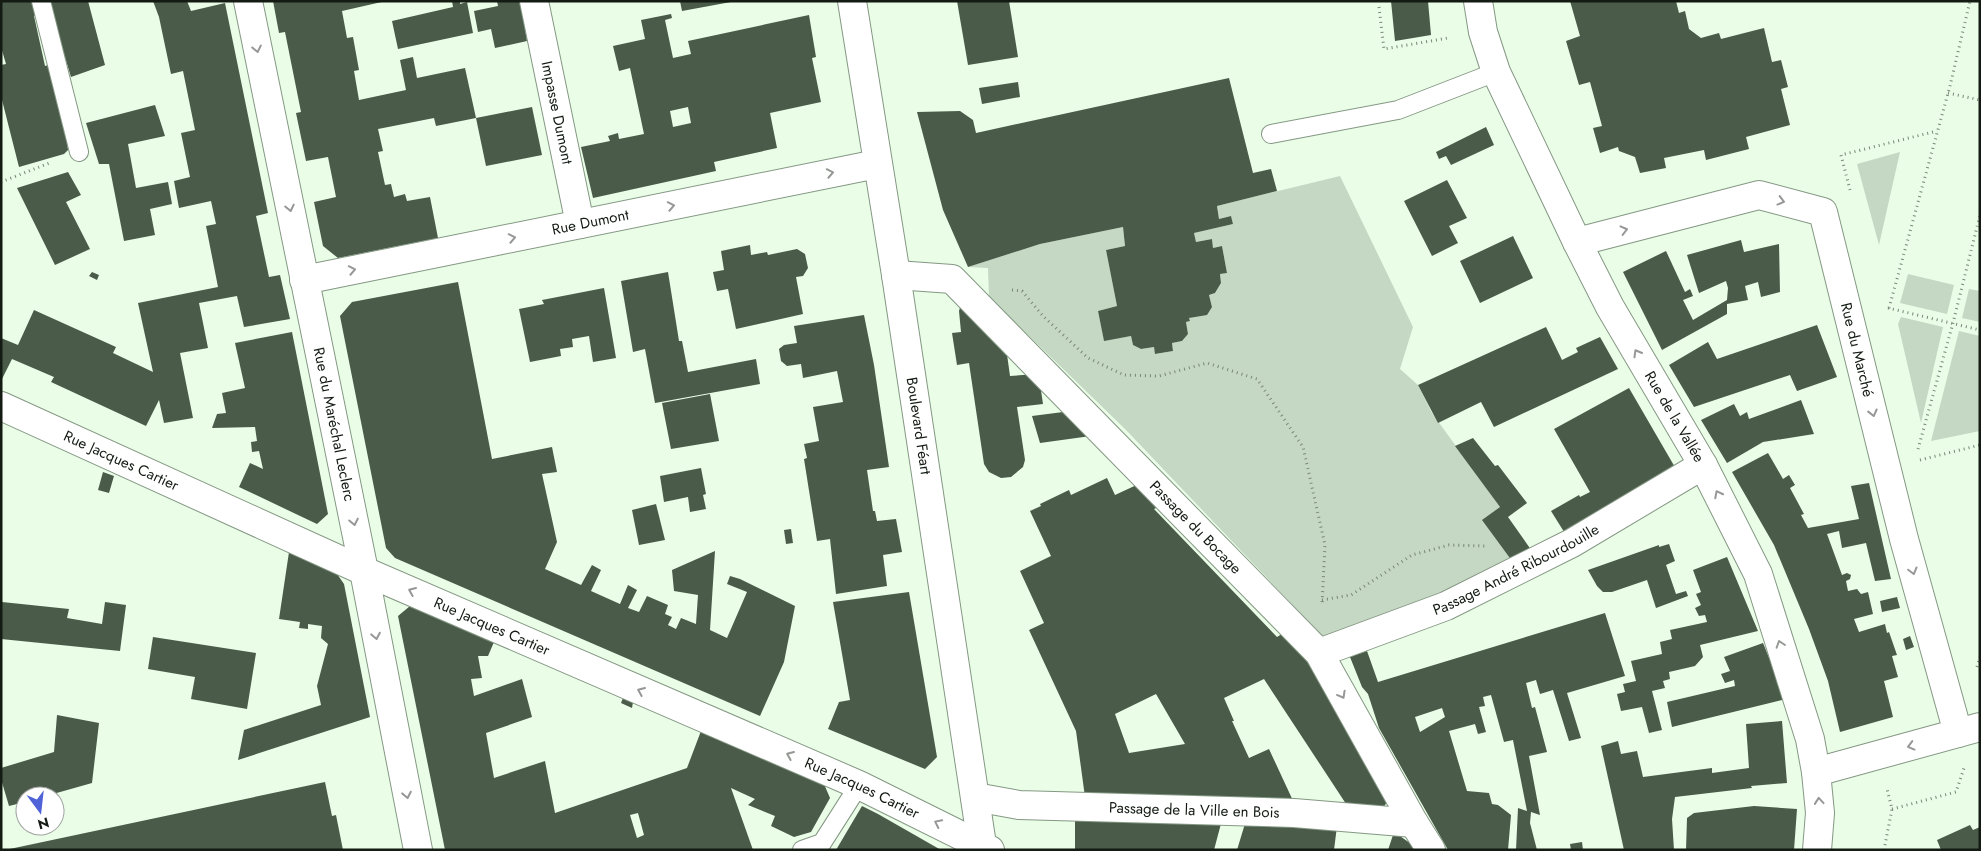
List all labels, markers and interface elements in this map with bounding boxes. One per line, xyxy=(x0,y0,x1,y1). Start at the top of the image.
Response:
one-way arrow xyxy=(252,45,262,53)
street label: Impasse Dumont xyxy=(536,59,578,167)
one-way arrow xyxy=(826,169,835,179)
one-way arrow xyxy=(1777,195,1786,206)
one-way arrow xyxy=(666,201,675,212)
street label: Rue Dumont xyxy=(550,203,631,241)
one-way arrow xyxy=(284,204,295,213)
one-way arrow xyxy=(1620,225,1628,235)
one-way arrow xyxy=(507,233,516,244)
one-way arrow xyxy=(348,265,357,276)
street label: Rue du Marché xyxy=(1835,300,1879,399)
street label: Rue du Maréchal Leclerc xyxy=(308,345,361,503)
one-way arrow xyxy=(1634,350,1644,359)
street label: Rue de la Vallée xyxy=(1639,367,1710,467)
street label: Boulevard Féart xyxy=(901,376,937,476)
one-way arrow xyxy=(1867,409,1877,417)
street label: Rue Jacques Cartier xyxy=(60,425,183,497)
street label: Passage du Bocage xyxy=(1145,476,1247,579)
one-way arrow xyxy=(1714,491,1724,500)
one-way arrow xyxy=(348,517,359,526)
street label: Passage André Ribourdouille xyxy=(1430,518,1603,621)
one-way arrow xyxy=(1907,566,1918,575)
one-way arrow xyxy=(408,587,417,598)
street label: Rue Jacques Cartier xyxy=(430,591,554,661)
one-way arrow xyxy=(371,631,381,640)
one-way arrow xyxy=(1776,640,1786,649)
one-way arrow xyxy=(637,686,646,697)
one-way arrow xyxy=(1336,690,1346,699)
one-way arrow xyxy=(1907,740,1916,751)
one-way arrow xyxy=(786,751,795,762)
street label: Rue Jacques Cartier xyxy=(801,752,924,825)
north arrow xyxy=(15,786,65,836)
one-way arrow xyxy=(401,791,412,800)
street label: Passage de la Ville en Bois xyxy=(1109,797,1280,824)
one-way arrow xyxy=(1813,797,1824,805)
text: N xyxy=(35,812,51,835)
one-way arrow xyxy=(934,819,943,829)

